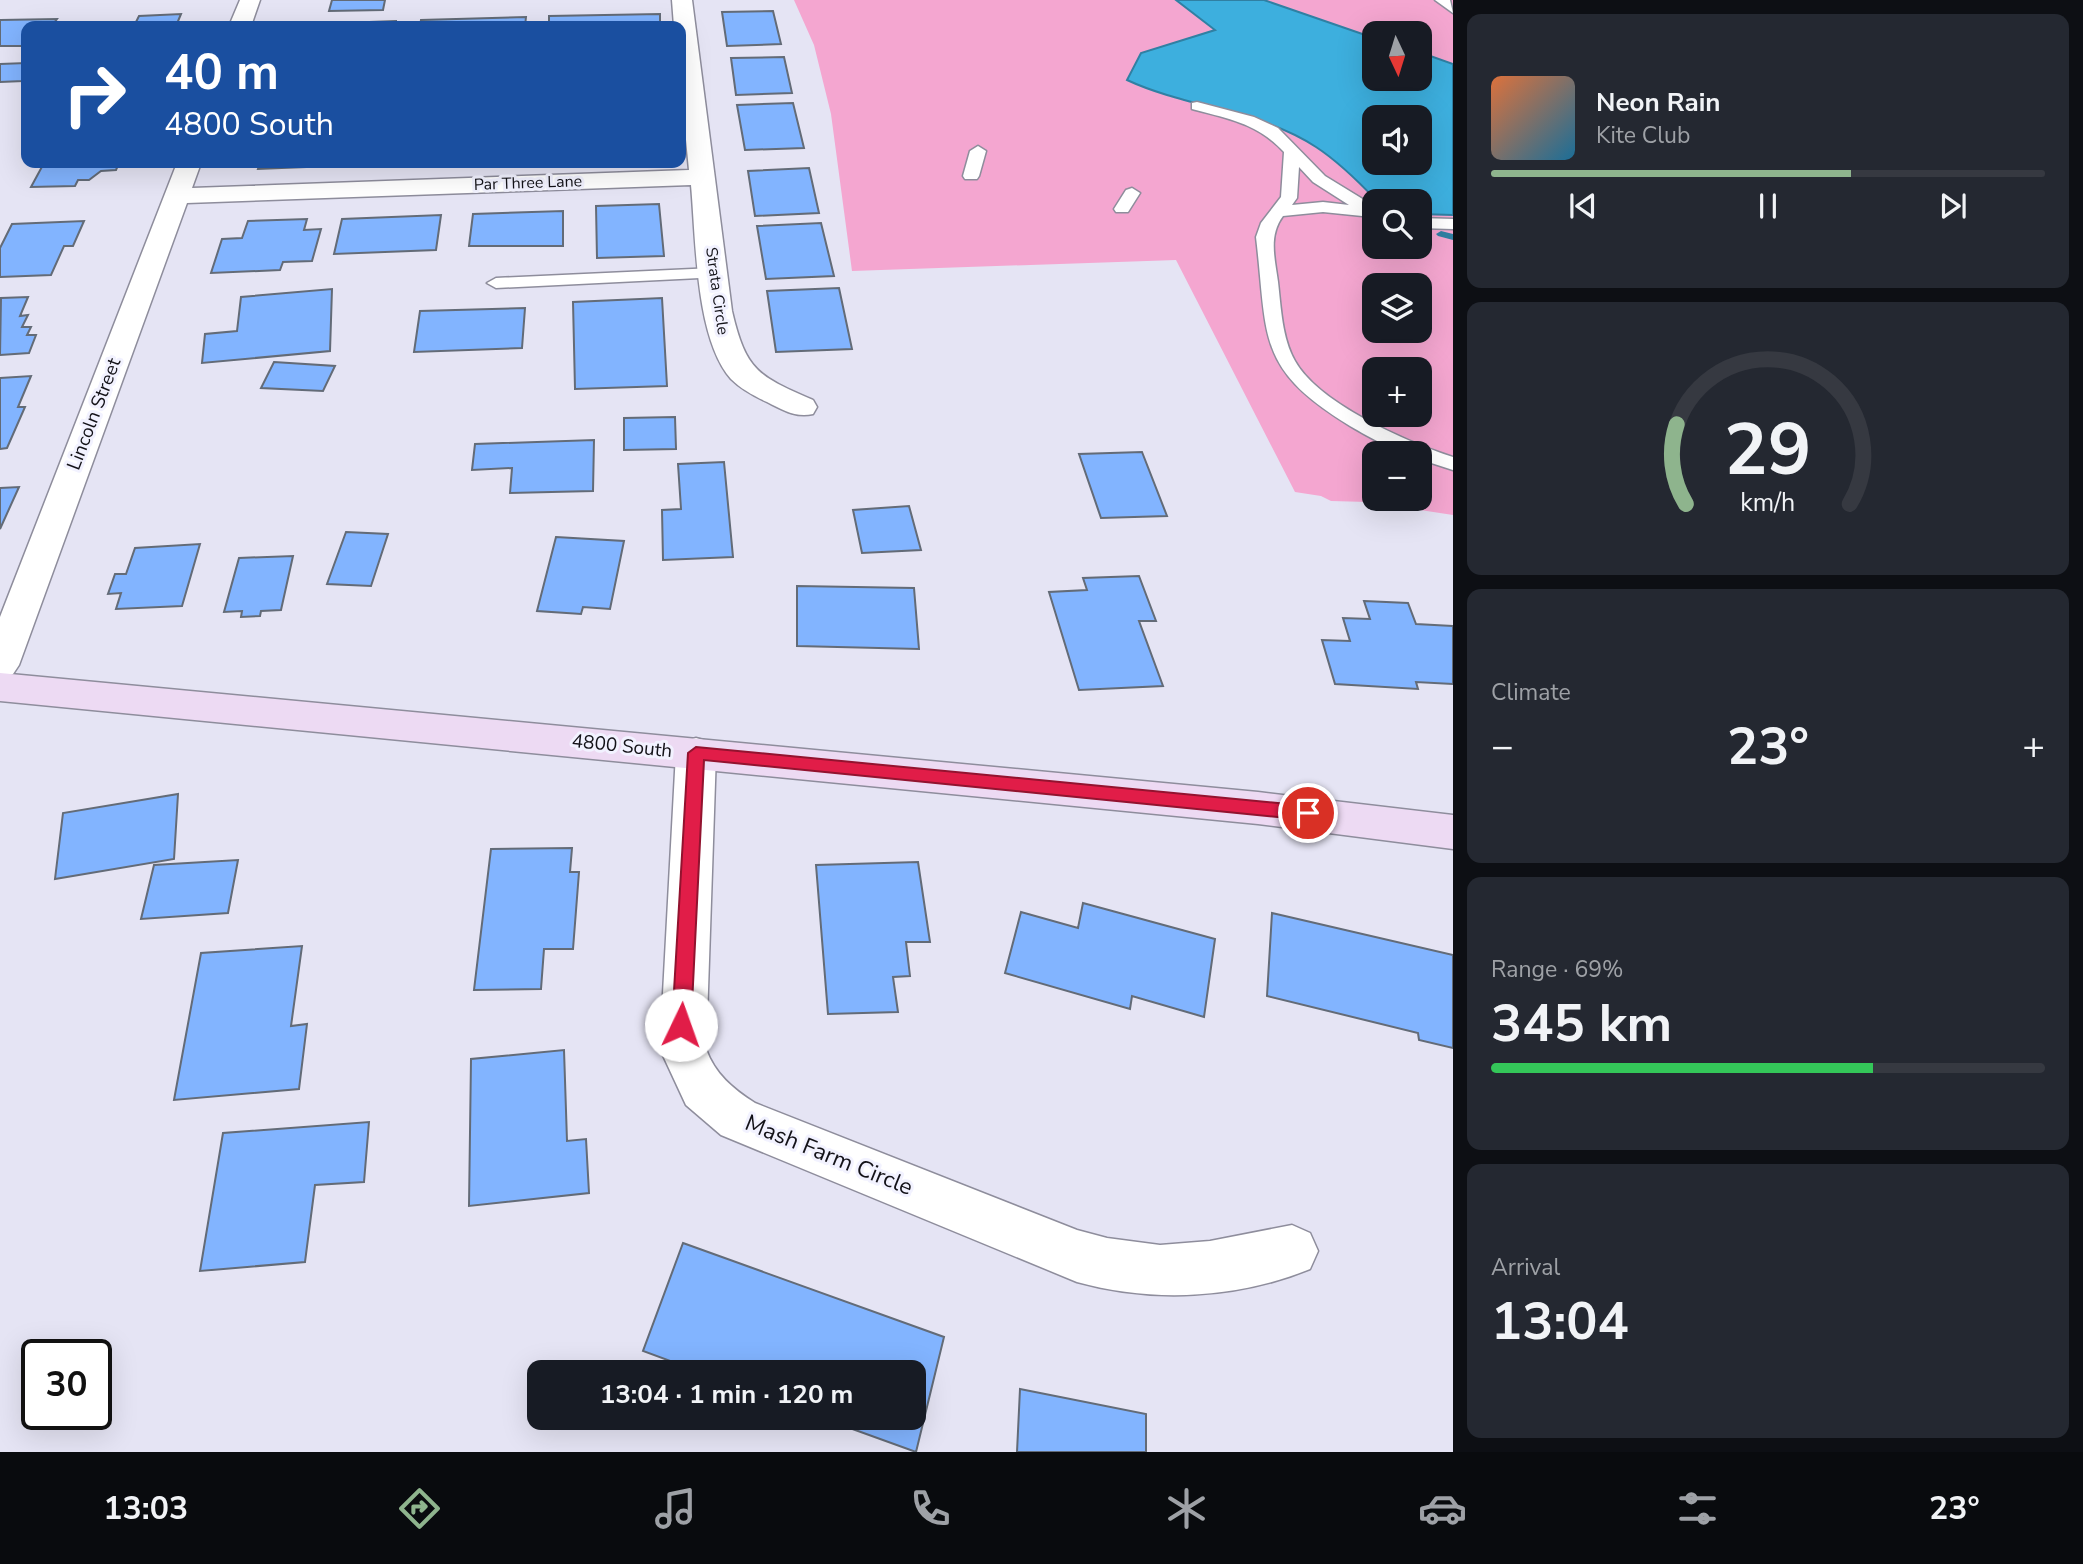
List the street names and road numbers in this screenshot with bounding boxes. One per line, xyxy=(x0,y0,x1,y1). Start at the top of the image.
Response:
street label: Par Three Lane xyxy=(473,170,583,196)
street label: Strata Circle xyxy=(700,246,734,336)
street label: Lincoln Street xyxy=(61,354,127,474)
street label: 4800 South xyxy=(570,728,674,764)
street label: Mash Farm Circle xyxy=(740,1107,918,1203)

